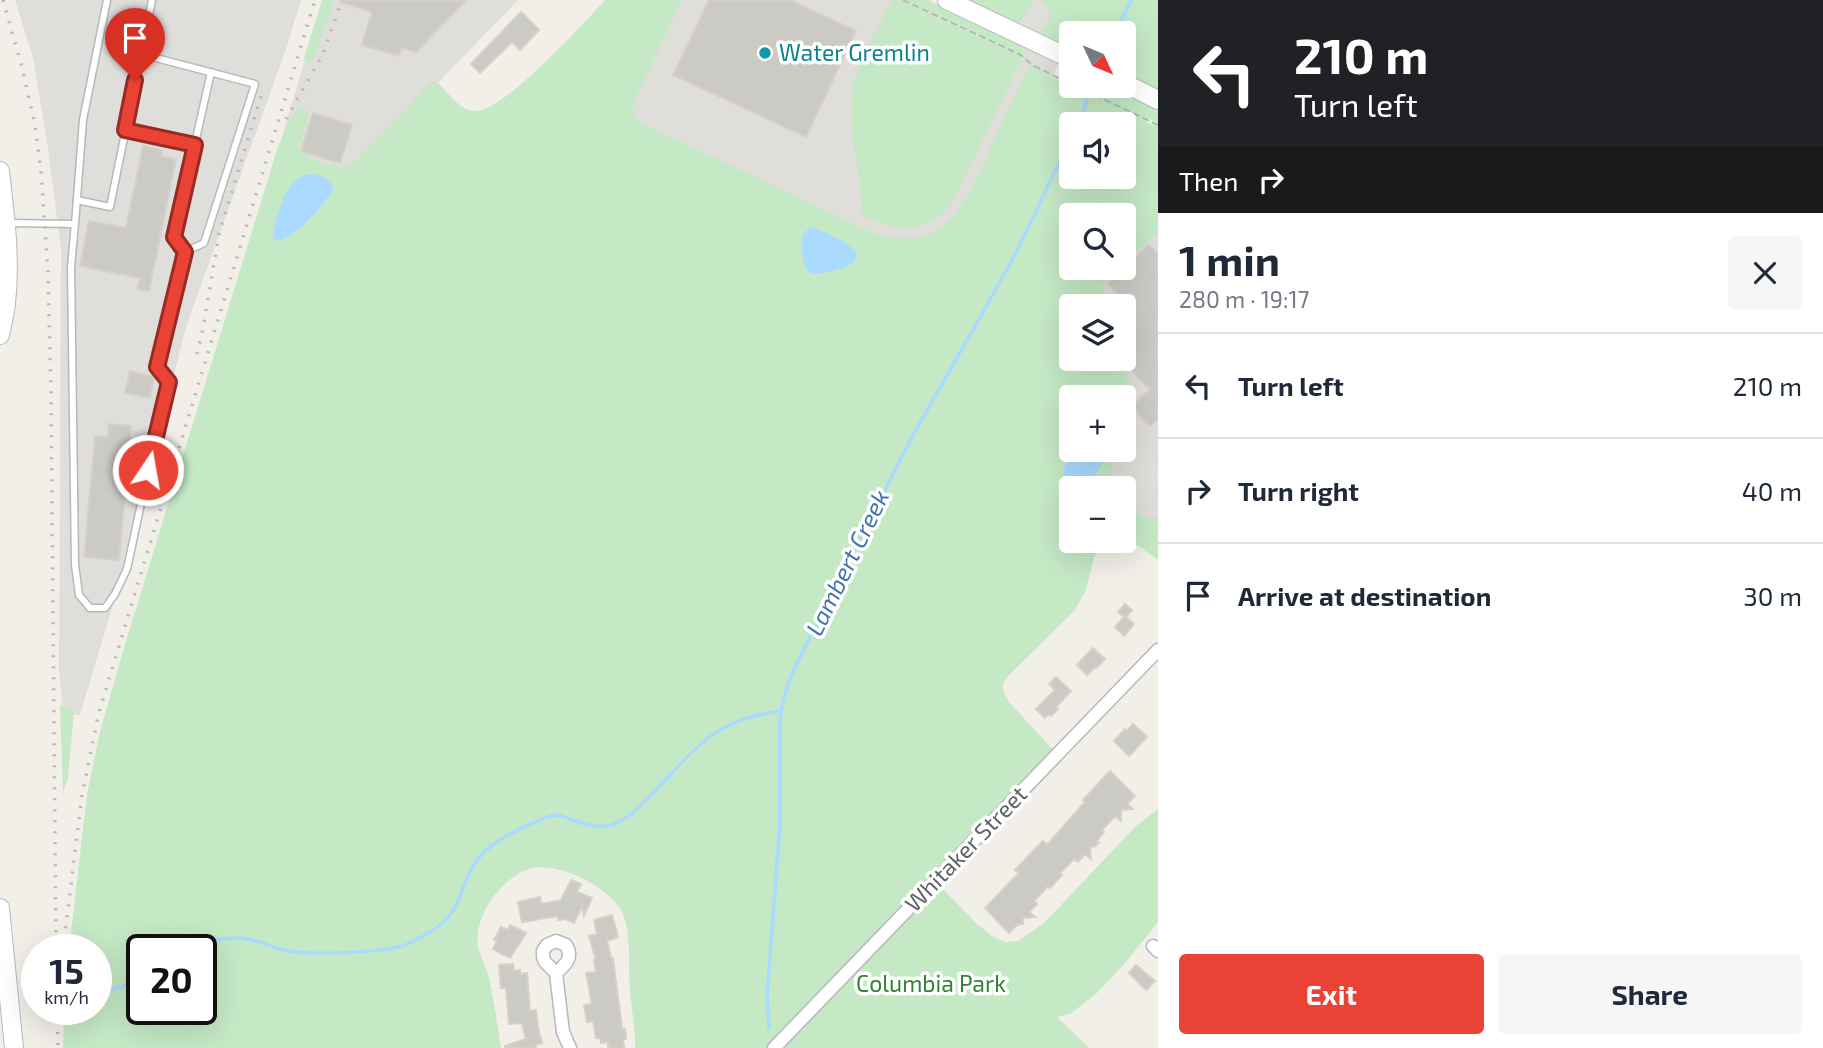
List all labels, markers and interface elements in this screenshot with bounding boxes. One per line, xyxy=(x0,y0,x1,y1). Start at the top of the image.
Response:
pin xyxy=(105,8,165,80)
icon: arrive xyxy=(116,19,154,57)
north arrow xyxy=(1059,21,1136,98)
map controls xyxy=(1059,21,1136,553)
text: 210 m xyxy=(1294,25,1428,84)
icon: left xyxy=(1179,28,1270,119)
place label: Water Gremlin xyxy=(779,38,930,66)
marker: Water Gremlin xyxy=(757,45,773,61)
text: Turn left xyxy=(1294,85,1418,123)
button: sound xyxy=(1059,112,1136,189)
icon: right xyxy=(1252,161,1290,199)
text: Then xyxy=(1179,165,1238,196)
button: search xyxy=(1059,203,1136,280)
text: 1 min xyxy=(1179,234,1280,284)
button: close xyxy=(1728,236,1802,310)
text: 280 m · 19:17 xyxy=(1179,285,1309,313)
button: layers xyxy=(1059,294,1136,371)
icon: left xyxy=(1179,367,1217,405)
text: Turn left xyxy=(1238,370,1344,401)
text: 210 m xyxy=(1733,370,1802,401)
button: + xyxy=(1059,385,1136,462)
position arrow xyxy=(111,433,185,507)
icon: right xyxy=(1179,472,1217,510)
text: Turn right xyxy=(1238,475,1359,506)
text: 40 m xyxy=(1742,475,1802,506)
button: − xyxy=(1059,476,1136,553)
water label: Lambert Creek xyxy=(799,485,894,640)
icon: arrive xyxy=(1179,577,1217,615)
text: Arrive at destination xyxy=(1238,580,1491,611)
text: 30 m xyxy=(1743,580,1802,611)
street label: Whitaker Street xyxy=(898,780,1032,917)
speed limit sign: 20 xyxy=(126,934,217,1025)
text: 15 xyxy=(49,949,84,991)
button: Exit xyxy=(1179,954,1484,1034)
button: Share xyxy=(1498,954,1802,1034)
park label: Columbia Park xyxy=(856,969,1006,997)
text: km/h xyxy=(44,986,89,1008)

